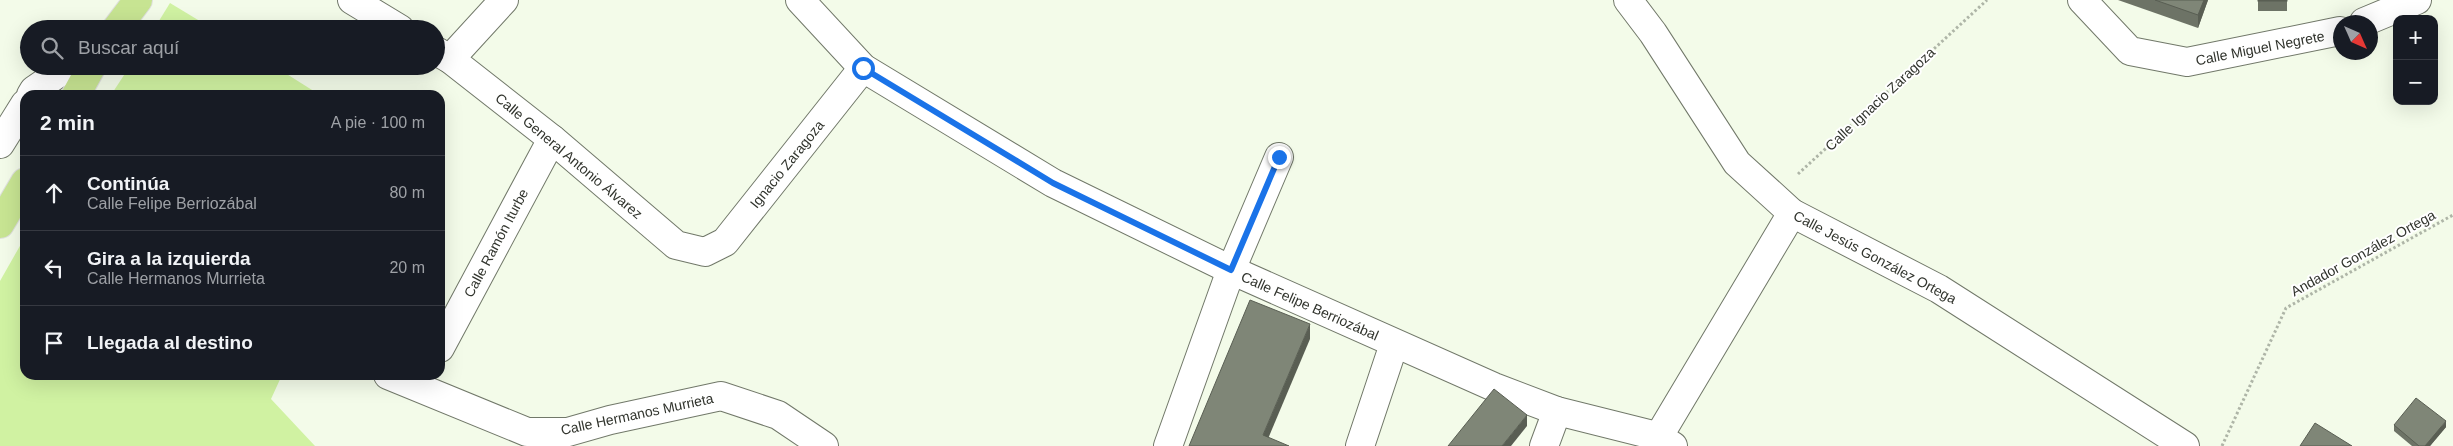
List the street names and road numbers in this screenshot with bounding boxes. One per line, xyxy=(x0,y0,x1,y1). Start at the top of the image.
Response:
street label: Calle Miguel Negrete xyxy=(2194,28,2326,68)
street label: Calle Ignacio Zaragoza xyxy=(1822,44,1938,154)
street label: Calle General Antonio Álvarez xyxy=(492,90,646,222)
street label: Ignacio Zaragoza xyxy=(747,117,827,211)
street label: Calle Ramón Iturbe xyxy=(461,186,531,300)
street label: Andador González Ortega xyxy=(2288,206,2438,299)
street label: Calle Jesús González Ortega xyxy=(1791,207,1959,307)
street label: Calle Felipe Berriozábal xyxy=(1239,268,1381,344)
street label: Calle Hermanos Murrieta xyxy=(559,390,715,438)

